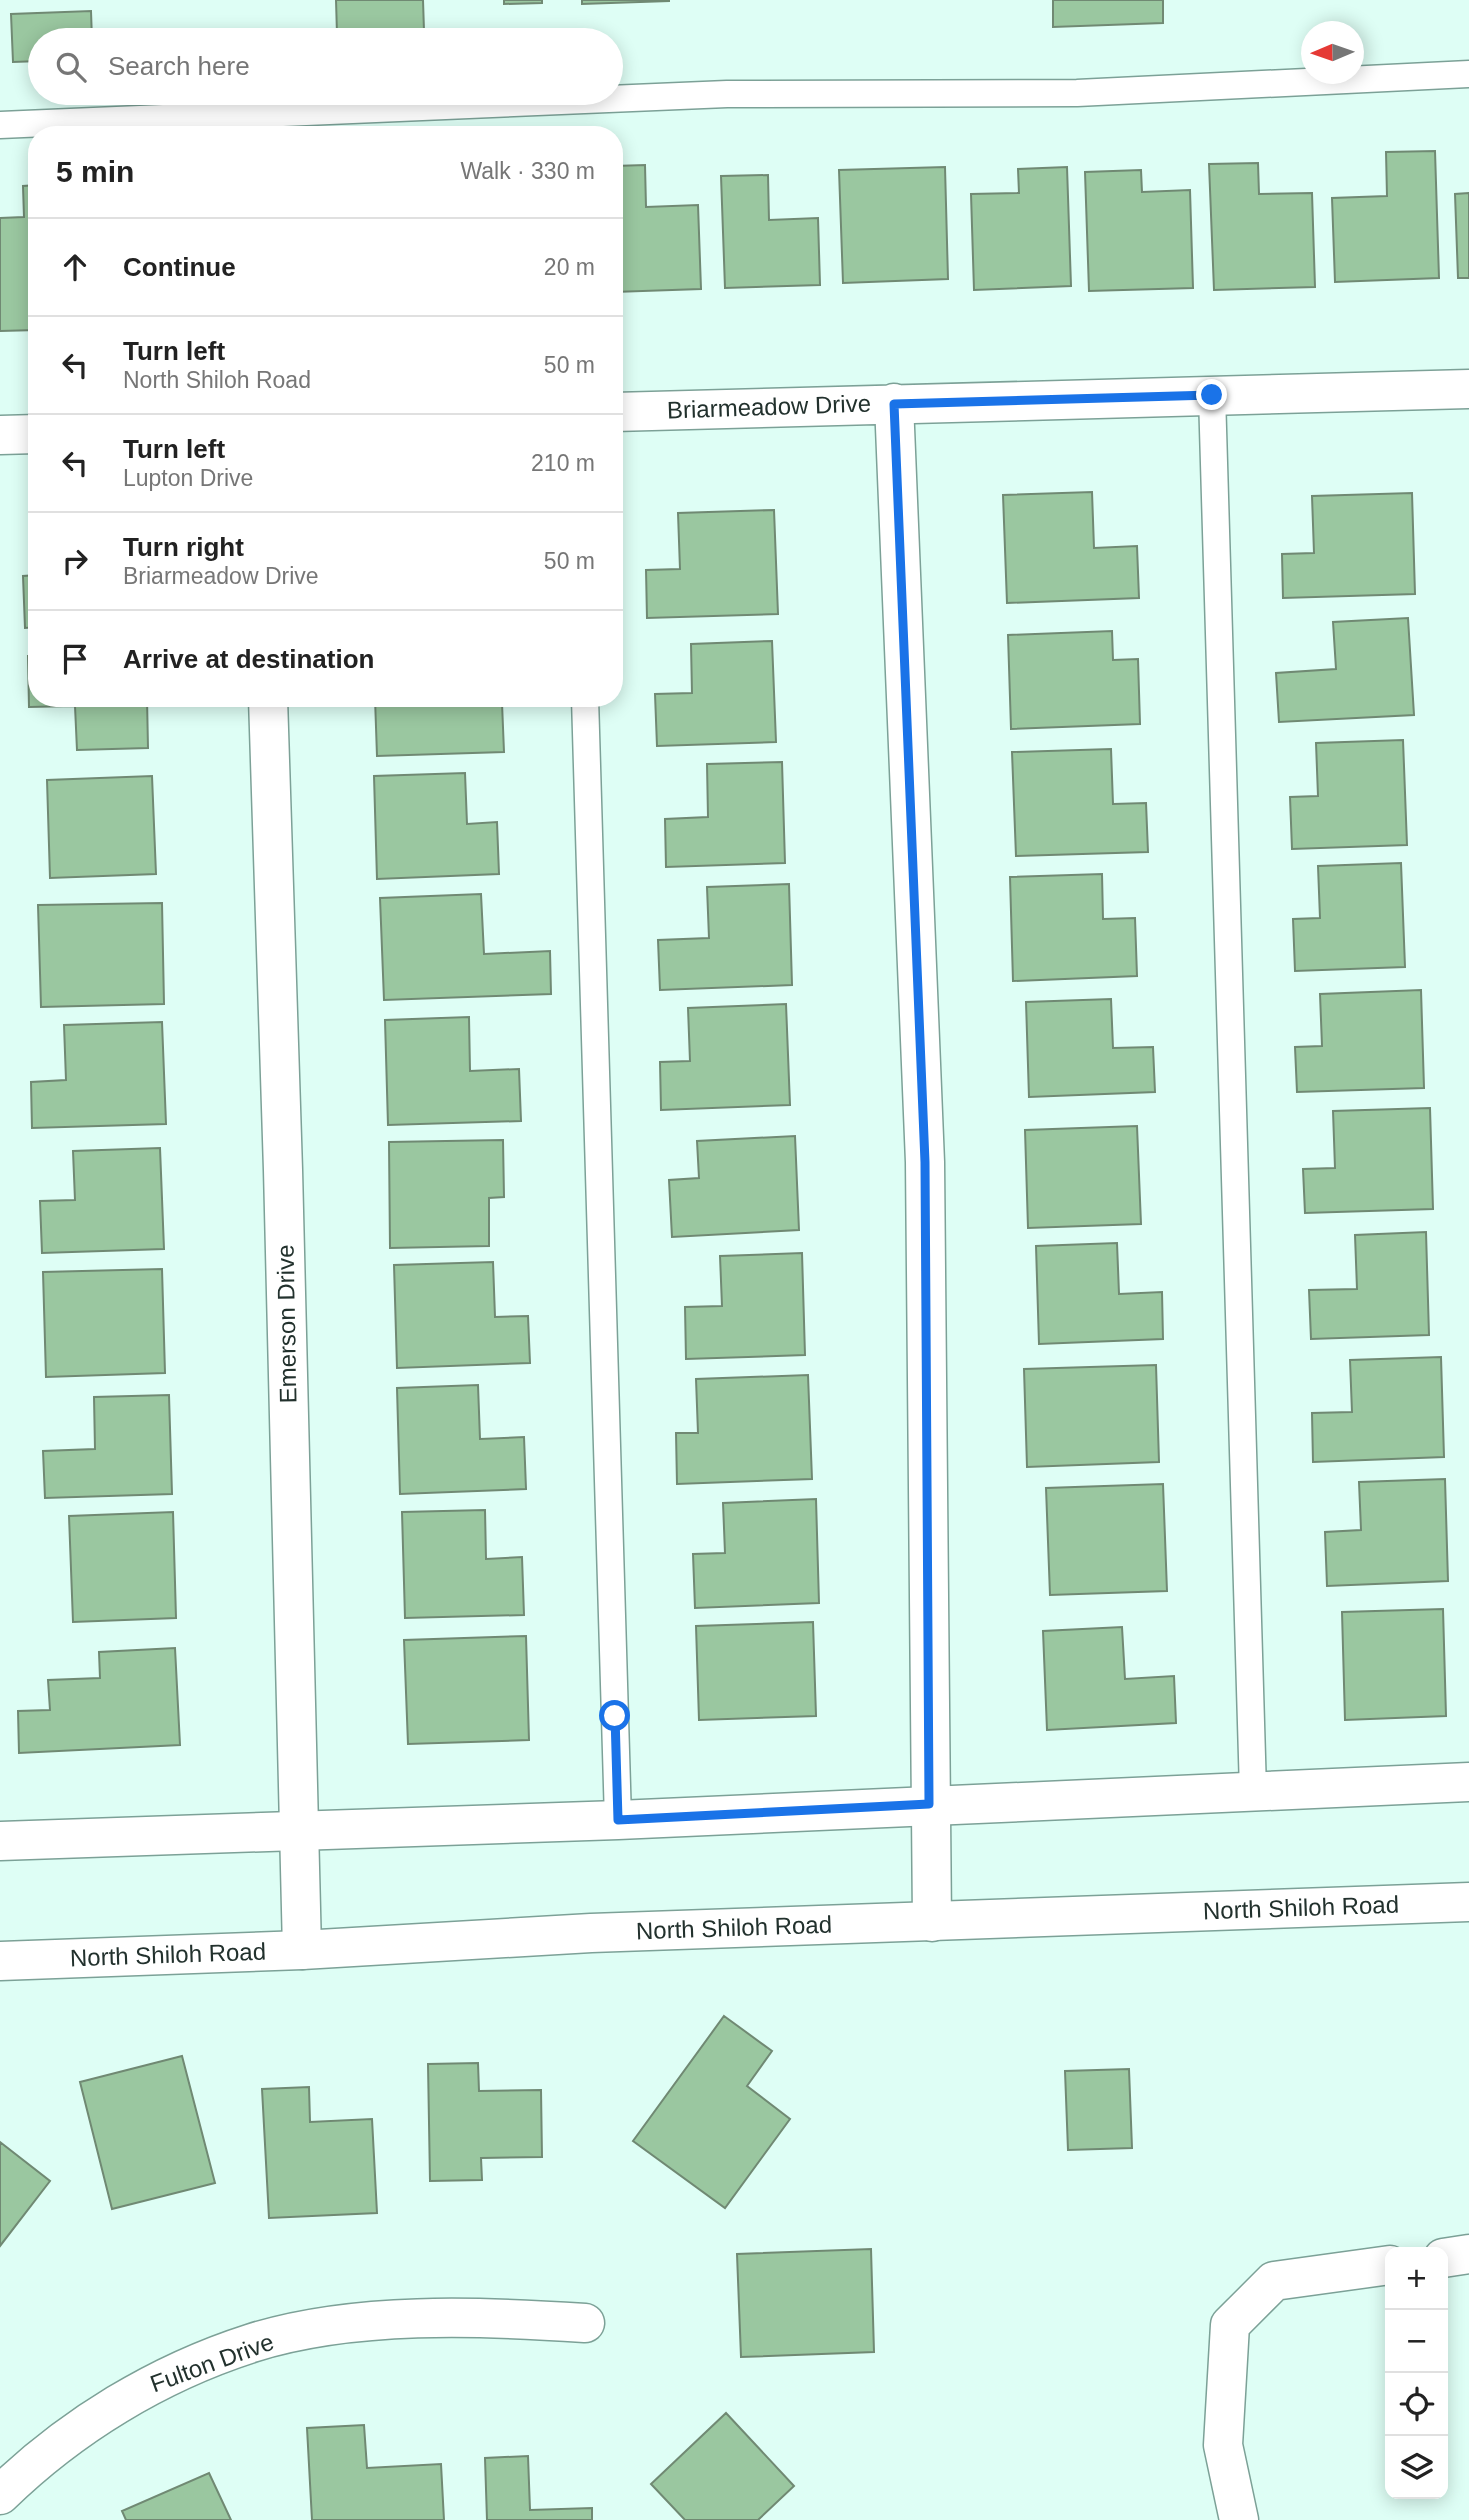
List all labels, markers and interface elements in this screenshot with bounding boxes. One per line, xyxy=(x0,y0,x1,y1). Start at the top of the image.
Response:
north arrow xyxy=(1301,21,1364,84)
search box xyxy=(28,28,623,105)
icon: search xyxy=(52,48,90,86)
text: Search here xyxy=(108,51,250,81)
text: 5 min xyxy=(56,155,134,188)
text: Walk · 330 m xyxy=(460,158,595,184)
icon: ahead xyxy=(56,248,94,286)
text: Continue xyxy=(123,252,236,282)
text: 20 m xyxy=(544,254,595,280)
text: Turn left xyxy=(123,336,225,366)
icon: left xyxy=(56,346,94,384)
text: 50 m xyxy=(544,352,595,378)
text: North Shiloh Road xyxy=(123,367,311,393)
route end xyxy=(1196,379,1227,410)
street label: Briarmeadow Drive xyxy=(667,389,871,424)
text: Turn left xyxy=(123,434,225,464)
icon: left xyxy=(56,444,94,482)
text: 210 m xyxy=(531,450,595,476)
text: Lupton Drive xyxy=(123,465,253,491)
text: Turn right xyxy=(123,532,244,562)
icon: right xyxy=(56,542,94,580)
text: 50 m xyxy=(544,548,595,574)
text: Briarmeadow Drive xyxy=(123,563,319,589)
icon: arrive xyxy=(56,640,94,678)
text: Arrive at destination xyxy=(123,644,374,674)
street label: Emerson Drive xyxy=(272,1244,301,1404)
route start xyxy=(599,1700,630,1731)
street label: North Shiloh Road xyxy=(1203,1891,1399,1924)
street label: North Shiloh Road xyxy=(636,1911,832,1944)
street label: North Shiloh Road xyxy=(70,1938,266,1971)
map controls xyxy=(1385,2247,1448,2499)
button: + xyxy=(1385,2247,1448,2310)
button: − xyxy=(1385,2310,1448,2373)
street label: Fulton Drive xyxy=(146,2328,277,2397)
button: locate xyxy=(1385,2373,1448,2436)
button: layers xyxy=(1385,2436,1448,2499)

